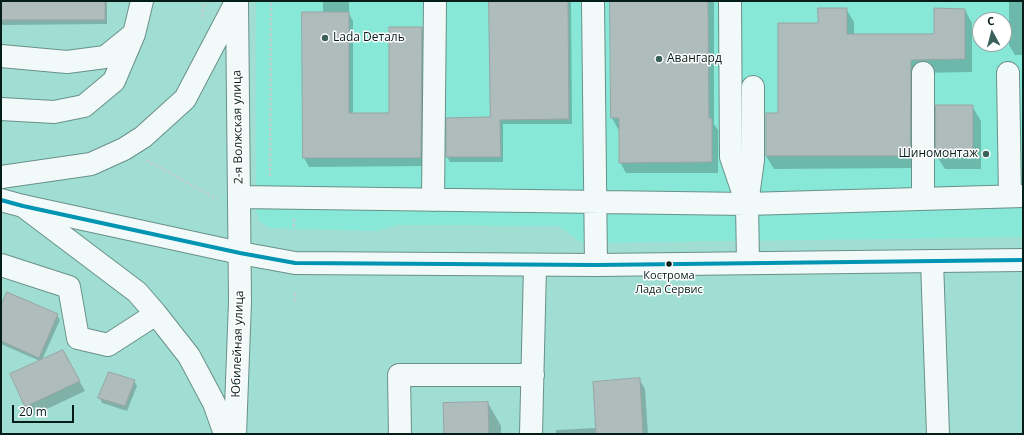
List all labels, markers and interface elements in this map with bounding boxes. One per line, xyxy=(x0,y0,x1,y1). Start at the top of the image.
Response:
north arrow xyxy=(972,12,1012,52)
text: С xyxy=(986,13,995,28)
place label: Lada Dеталь xyxy=(333,31,405,45)
marker: Lada Dеталь xyxy=(320,33,330,43)
place label: Авангард xyxy=(667,52,722,66)
marker: Авангард xyxy=(654,54,664,64)
street label: 2-я Волжская улица xyxy=(230,70,246,184)
place label: Шиномонтаж xyxy=(898,147,978,161)
marker: Шиномонтаж xyxy=(981,149,991,159)
marker: Кострома Лада Сервис xyxy=(664,259,674,269)
place label: Кострома Лада Сервис xyxy=(635,269,703,295)
street label: Юбилейная улица xyxy=(229,290,247,398)
scale bar xyxy=(14,397,76,423)
text: 20 m xyxy=(19,403,47,420)

